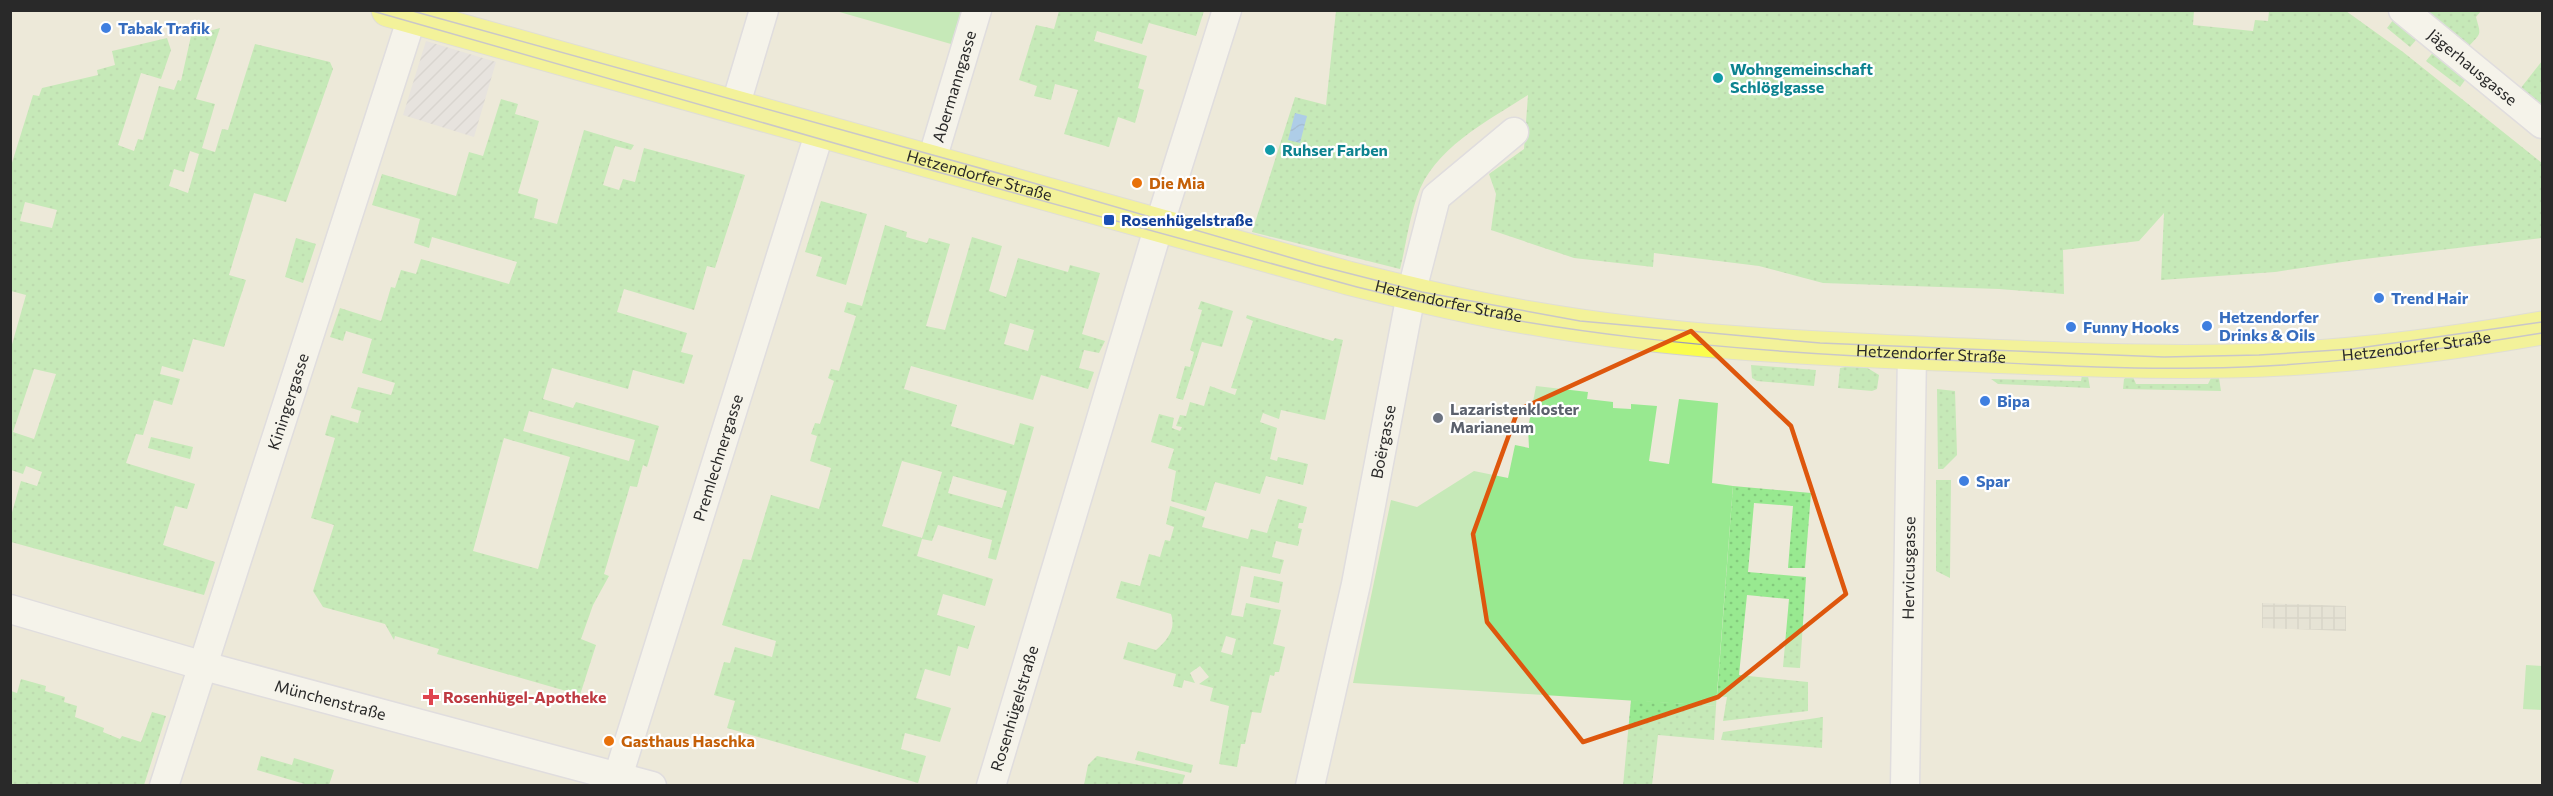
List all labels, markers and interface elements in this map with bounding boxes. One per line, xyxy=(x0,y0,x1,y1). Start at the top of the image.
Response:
place label: Tabak Trafik xyxy=(118,18,211,37)
marker: Tabak Trafik xyxy=(99,21,113,35)
street label: Jägerhausgasse xyxy=(2424,24,2521,109)
street label: Abermanngasse xyxy=(928,28,979,145)
place label: Wohngemeinschaft Schlöglgasse xyxy=(1730,59,1873,96)
marker: Wohngemeinschaft Schlöglgasse xyxy=(1711,71,1725,85)
place label: Ruhser Farben xyxy=(1282,140,1388,159)
marker: Ruhser Farben xyxy=(1263,143,1277,157)
street label: Hetzendorfer Straße xyxy=(905,145,1054,204)
place label: Die Mia xyxy=(1149,173,1205,192)
marker: Die Mia xyxy=(1130,176,1144,190)
place label: Rosenhügelstraße xyxy=(1121,210,1253,229)
marker: Rosenhügelstraße xyxy=(1102,213,1116,227)
street label: Hetzendorfer Straße xyxy=(1373,275,1524,325)
place label: Trend Hair xyxy=(2391,288,2469,307)
marker: Trend Hair xyxy=(2372,291,2386,305)
place label: Hetzendorfer Drinks & Oils xyxy=(2219,307,2319,344)
place label: Funny Hooks xyxy=(2083,317,2179,336)
marker: Hetzendorfer Drinks & Oils xyxy=(2200,319,2214,333)
marker: Funny Hooks xyxy=(2064,320,2078,334)
street label: Hetzendorfer Straße xyxy=(2341,327,2492,364)
street label: Hetzendorfer Straße xyxy=(1856,340,2006,366)
street label: Kiningergasse xyxy=(263,351,312,452)
place label: Bipa xyxy=(1997,391,2030,410)
street label: Premlechnergasse xyxy=(688,392,746,523)
marker: Bipa xyxy=(1978,394,1992,408)
place label: Lazaristenkloster Marianeum xyxy=(1450,399,1580,436)
street label: Boërgasse xyxy=(1366,403,1399,480)
marker: Lazaristenkloster Marianeum xyxy=(1431,411,1445,425)
place label: Spar xyxy=(1976,471,2011,490)
marker: Spar xyxy=(1957,474,1971,488)
street label: Hervicusgasse xyxy=(1898,516,1918,620)
street label: Rosenhügelstraße xyxy=(986,643,1042,773)
street label: Münchenstraße xyxy=(273,675,388,723)
place label: Rosenhügel-Apotheke xyxy=(443,687,606,706)
marker: Rosenhügel-Apotheke xyxy=(424,690,438,704)
place label: Gasthaus Haschka xyxy=(621,731,755,750)
marker: Gasthaus Haschka xyxy=(602,734,616,748)

